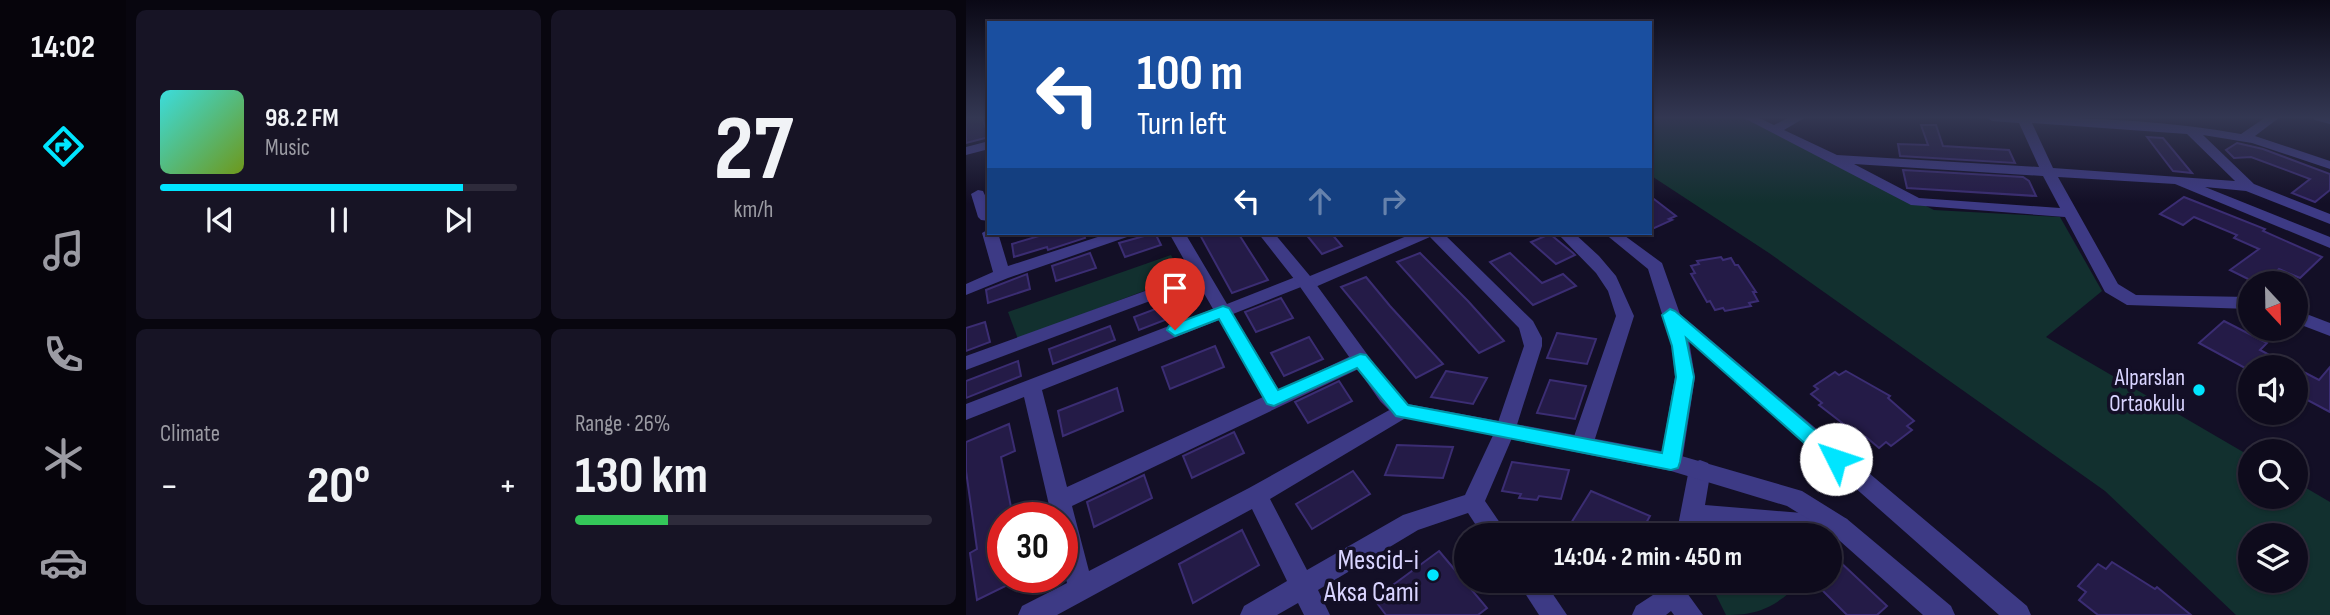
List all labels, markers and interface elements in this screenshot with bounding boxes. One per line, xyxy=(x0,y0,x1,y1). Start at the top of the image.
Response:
text: 14:02 xyxy=(31,28,95,67)
text: 100 m xyxy=(1137,45,1243,104)
icon: left xyxy=(1022,49,1113,140)
text: 27 xyxy=(714,96,793,205)
text: 98.2 FM xyxy=(265,103,339,134)
text: Turn left xyxy=(1137,105,1227,144)
icon: directions xyxy=(39,122,88,171)
text: Music xyxy=(265,134,310,162)
icon: left xyxy=(1228,182,1266,220)
icon: ahead xyxy=(1301,182,1339,220)
icon: right xyxy=(1374,182,1412,220)
text: km/h xyxy=(734,196,773,224)
icon: previous xyxy=(201,201,239,239)
icon: pause xyxy=(320,201,358,239)
icon: next xyxy=(439,201,477,239)
icon: music xyxy=(39,226,88,275)
pin xyxy=(1145,258,1205,330)
icon: arrive xyxy=(1156,269,1194,307)
north arrow xyxy=(2238,271,2308,341)
map controls xyxy=(2238,271,2308,593)
icon: phone xyxy=(39,330,88,379)
button: sound xyxy=(2238,355,2308,425)
place label: Alparslan Ortaokulu xyxy=(2109,364,2185,418)
marker: Alparslan Ortaokulu xyxy=(2191,382,2207,398)
text: Range · 26% xyxy=(575,410,670,438)
text: Climate xyxy=(160,420,220,448)
position arrow xyxy=(1799,422,1873,496)
icon: climate xyxy=(39,434,88,483)
button: search xyxy=(2238,439,2308,509)
text: 130 km xyxy=(575,445,708,508)
text: 20° xyxy=(307,455,370,518)
text: − xyxy=(160,464,179,509)
text: + xyxy=(498,464,517,509)
speed limit sign: 30 xyxy=(987,502,1078,593)
button: layers xyxy=(2238,523,2308,593)
icon: car xyxy=(39,538,88,587)
text: 14:04 · 2 min · 450 m xyxy=(1554,542,1742,573)
place label: Mescid-i Aksa Cami xyxy=(1323,544,1419,609)
marker: Mescid-i Aksa Cami xyxy=(1425,567,1441,583)

